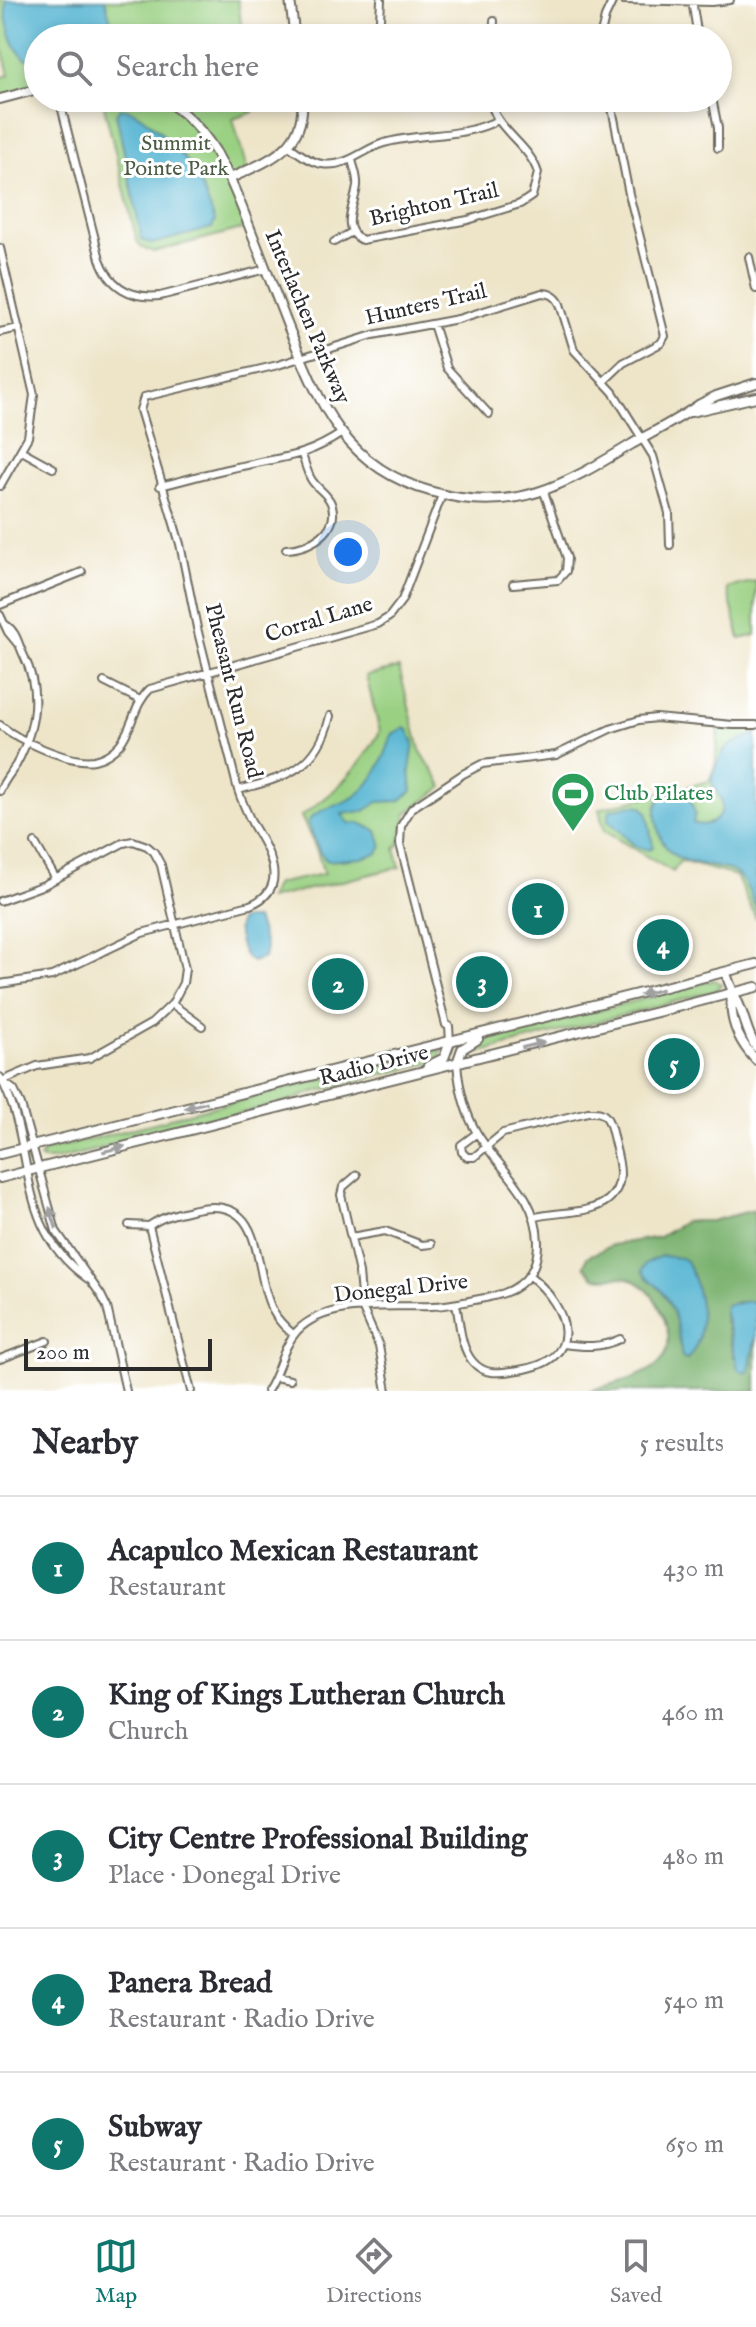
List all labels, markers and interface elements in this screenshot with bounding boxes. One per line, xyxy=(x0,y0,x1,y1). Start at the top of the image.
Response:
search box xyxy=(24,24,732,112)
icon: search xyxy=(52,46,96,90)
text: Search here xyxy=(116,49,259,87)
park label: Summit Pointe Park xyxy=(123,130,229,183)
street label: Brighton Trail xyxy=(367,177,501,233)
street label: Interlachen Parkway xyxy=(258,226,356,408)
street label: Hunters Trail xyxy=(363,277,489,333)
your location xyxy=(328,532,368,572)
street label: Corral Lane xyxy=(262,590,376,650)
street label: Pheasant Run Road xyxy=(198,601,268,782)
sports icon: Club Pilates xyxy=(549,770,597,833)
place label: Club Pilates xyxy=(604,780,713,808)
pin: 1 xyxy=(512,879,564,939)
pin: 4 xyxy=(637,915,689,975)
pin: 3 xyxy=(456,952,508,1012)
pin: 2 xyxy=(312,954,364,1014)
one-way arrow xyxy=(638,986,663,998)
pin: 5 xyxy=(648,1034,700,1094)
one-way arrow xyxy=(521,1038,546,1050)
street label: Radio Drive xyxy=(316,1039,432,1093)
one-way arrow xyxy=(183,1100,208,1112)
one-way arrow xyxy=(102,1143,127,1155)
one-way arrow xyxy=(46,1206,58,1230)
street label: Donegal Drive xyxy=(333,1268,469,1310)
scale bar xyxy=(24,1335,212,1371)
text: 200 m xyxy=(36,1339,90,1367)
text: Nearby xyxy=(32,1422,138,1465)
text: 5 results xyxy=(640,1427,724,1460)
text: Acapulco Mexican Restaurant xyxy=(108,1533,478,1571)
text: 1 xyxy=(53,1552,63,1585)
text: 430 m xyxy=(663,1552,724,1585)
text: Restaurant xyxy=(108,1571,226,1604)
text: King of Kings Lutheran Church xyxy=(108,1677,505,1715)
text: 2 xyxy=(52,1696,64,1729)
text: 460 m xyxy=(662,1696,724,1729)
text: Church xyxy=(108,1715,188,1748)
text: City Centre Professional Building xyxy=(108,1821,527,1859)
text: 3 xyxy=(53,1840,63,1873)
text: 480 m xyxy=(663,1840,724,1873)
text: Place · Donegal Drive xyxy=(108,1859,341,1892)
text: Panera Bread xyxy=(108,1965,272,2003)
text: 4 xyxy=(52,1984,64,2017)
text: 540 m xyxy=(663,1984,724,2017)
text: Restaurant · Radio Drive xyxy=(108,2003,375,2036)
text: Subway xyxy=(108,2109,202,2147)
text: 5 xyxy=(53,2128,63,2161)
text: 650 m xyxy=(665,2128,724,2161)
text: Restaurant · Radio Drive xyxy=(108,2147,375,2180)
tab: Map xyxy=(94,2234,138,2310)
tab: Directions xyxy=(326,2234,422,2310)
tab: Saved xyxy=(610,2234,662,2310)

